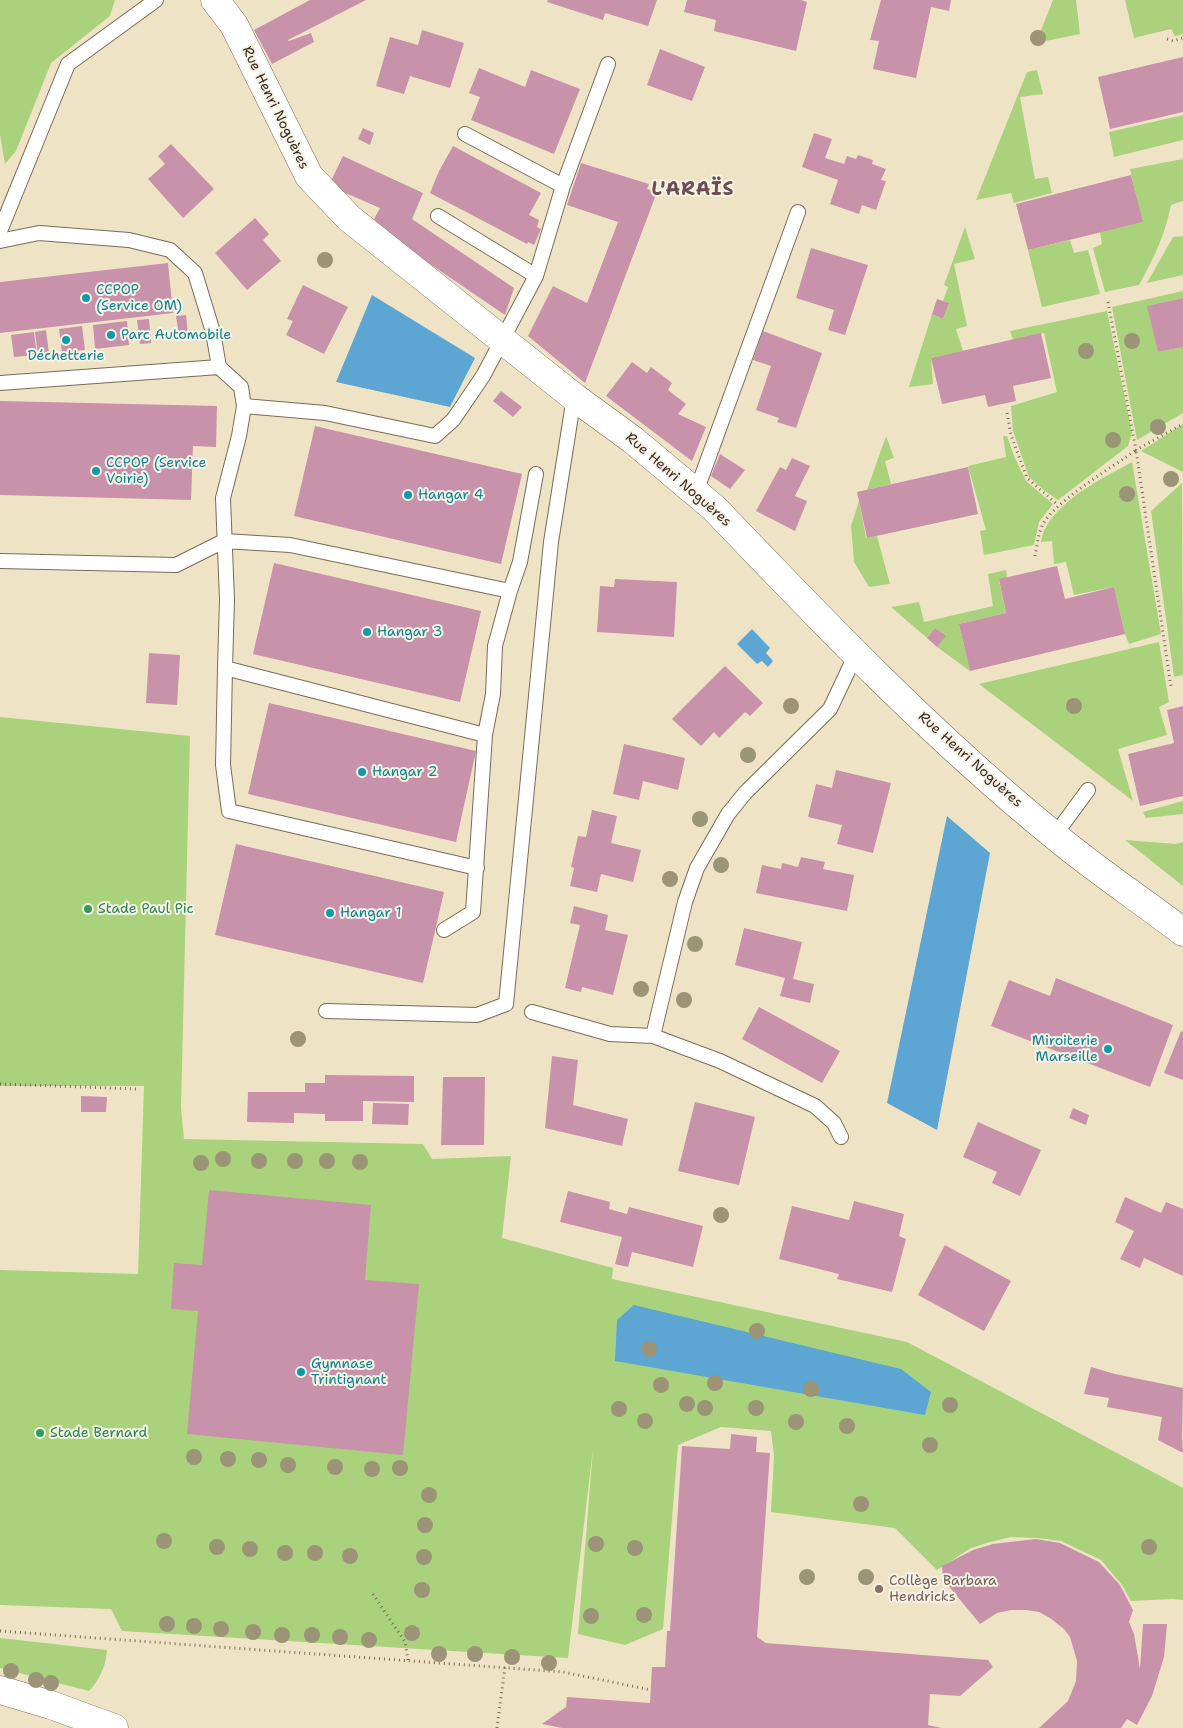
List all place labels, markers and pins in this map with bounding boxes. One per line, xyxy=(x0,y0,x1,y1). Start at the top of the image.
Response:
place label: CCPOP (Service OM) xyxy=(96,282,182,314)
marker: CCPOP (Service OM) xyxy=(80,292,92,304)
place label: Parc Automobile xyxy=(121,327,231,343)
marker: Parc Automobile xyxy=(105,329,117,341)
marker: Déchetterie xyxy=(60,334,72,346)
place label: Déchetterie xyxy=(28,348,104,364)
place label: CCPOP (Service Voirie) xyxy=(106,455,206,488)
marker: CCPOP (Service Voirie) xyxy=(90,465,102,477)
place label: Hangar 4 xyxy=(418,487,483,503)
marker: Hangar 4 xyxy=(402,489,414,501)
place label: Hangar 3 xyxy=(377,624,442,640)
marker: Hangar 3 xyxy=(361,626,373,638)
place label: Hangar 2 xyxy=(372,764,437,780)
marker: Hangar 2 xyxy=(356,766,368,778)
place label: Stade Paul Pic xyxy=(98,901,193,917)
marker: Stade Paul Pic xyxy=(82,903,94,915)
place label: Hangar 1 xyxy=(340,905,402,921)
marker: Hangar 1 xyxy=(324,907,336,919)
place label: Miroiterie Marseille xyxy=(1032,1033,1098,1066)
marker: Miroiterie Marseille xyxy=(1102,1043,1114,1055)
place label: Gymnase Trintignant xyxy=(311,1356,387,1388)
marker: Gymnase Trintignant xyxy=(295,1366,307,1378)
place label: Stade Bernard xyxy=(50,1425,147,1441)
marker: Stade Bernard xyxy=(34,1427,46,1439)
place label: Collège Barbara Hendricks xyxy=(889,1573,997,1605)
marker: Collège Barbara Hendricks xyxy=(873,1583,885,1595)

